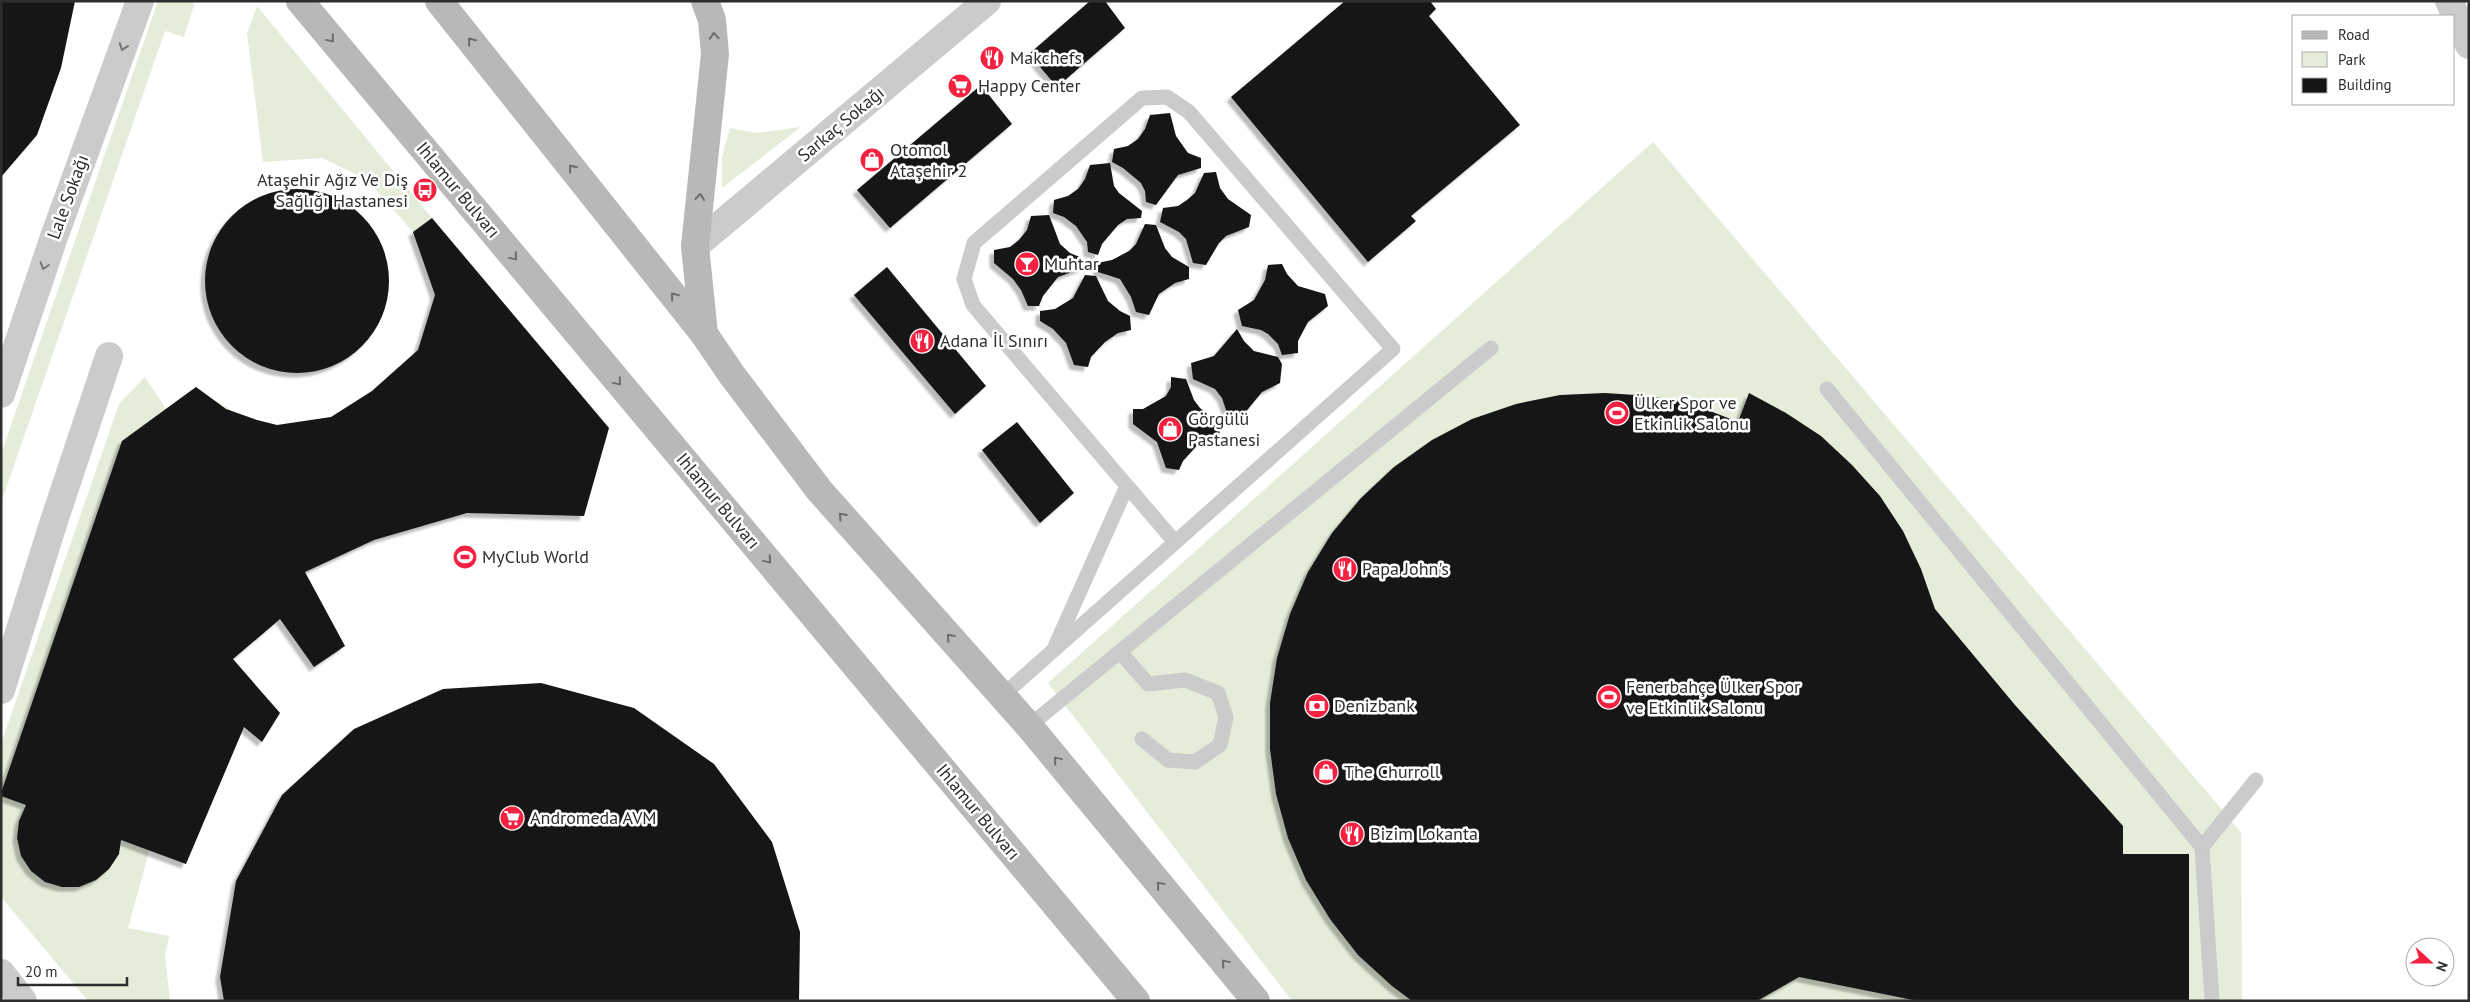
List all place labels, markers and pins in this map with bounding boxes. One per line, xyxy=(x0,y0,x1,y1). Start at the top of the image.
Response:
restaurant icon: Makchefs xyxy=(979,45,1005,71)
place label: Makchefs xyxy=(1010,46,1082,69)
supermarket icon: Happy Center xyxy=(947,73,973,99)
place label: Happy Center xyxy=(978,74,1081,97)
place label: Otomol Ataşehir 2 xyxy=(890,138,967,182)
shop icon: Otomol Ataşehir 2 xyxy=(859,147,885,173)
place label: Ataşehir Ağız Ve Diş Sağlığı Hastanesi xyxy=(257,168,408,212)
bus stop icon: Ataşehir Ağız Ve Diş Sağlığı Hastanesi xyxy=(412,177,438,203)
bar icon: Muhtar xyxy=(1014,251,1040,277)
place label: Muhtar xyxy=(1044,252,1099,275)
restaurant icon: Adana İl Sınırı xyxy=(909,328,935,354)
place label: Adana İl Sınırı xyxy=(940,329,1048,352)
place label: Ülker Spor ve Etkinlik Salonu xyxy=(1634,391,1749,435)
sports icon: Ülker Spor ve Etkinlik Salonu xyxy=(1604,400,1630,426)
place label: Görgülü Pastanesi xyxy=(1188,407,1260,451)
shop icon: Görgülü Pastanesi xyxy=(1157,416,1183,442)
sports icon: MyClub World xyxy=(452,544,478,570)
place label: MyClub World xyxy=(482,545,589,568)
restaurant icon: Papa John's xyxy=(1332,556,1358,582)
place label: Papa John's xyxy=(1362,557,1449,580)
place label: Fenerbahçe Ülker Spor ve Etkinlik Salonu xyxy=(1626,675,1800,719)
sports icon: Fenerbahçe Ülker Spor ve Etkinlik Salonu xyxy=(1596,684,1622,710)
bank icon: Denizbank xyxy=(1304,693,1330,719)
place label: Denizbank xyxy=(1334,694,1415,717)
shop icon: The Churroll xyxy=(1313,759,1339,785)
place label: The Churroll xyxy=(1344,760,1441,783)
supermarket icon: Andromeda AVM xyxy=(499,805,525,831)
place label: Andromeda AVM xyxy=(530,806,657,829)
restaurant icon: Bizim Lokanta xyxy=(1339,821,1365,847)
place label: Bizim Lokanta xyxy=(1370,822,1478,845)

